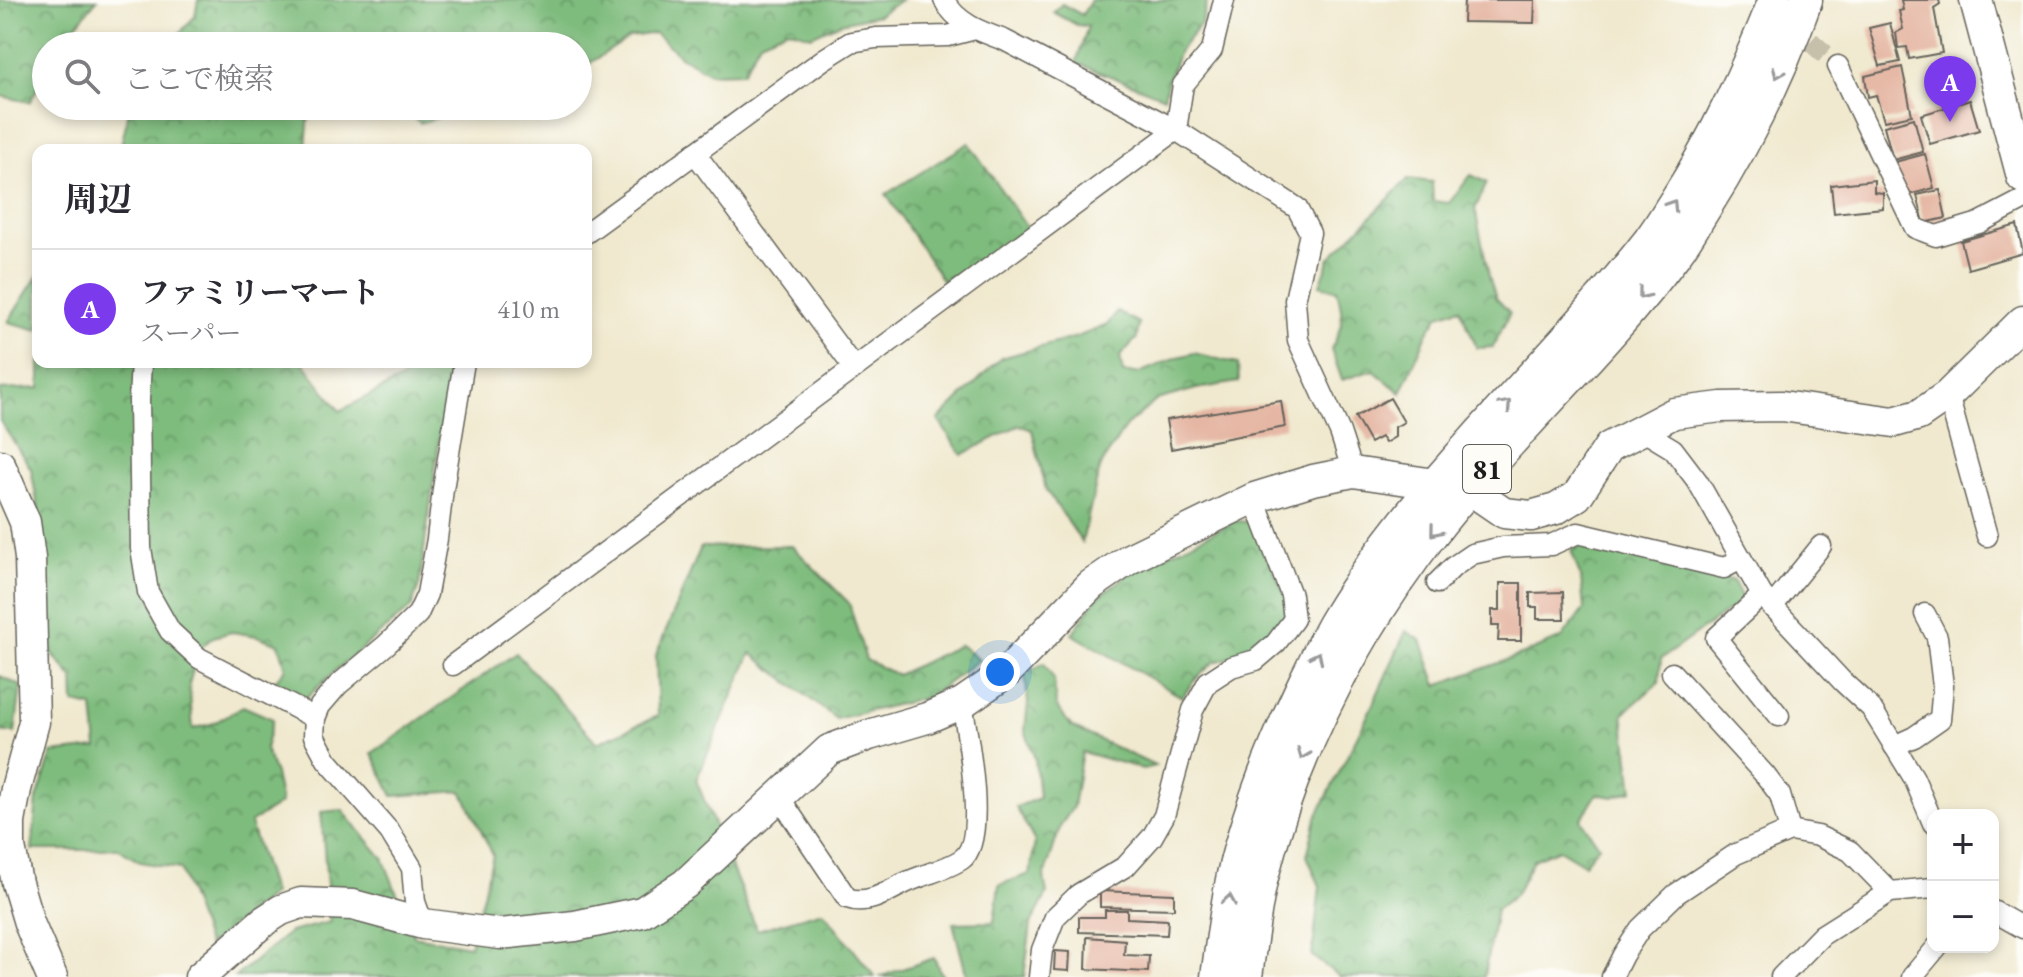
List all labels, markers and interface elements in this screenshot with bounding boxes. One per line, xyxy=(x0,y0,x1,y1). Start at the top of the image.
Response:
search box xyxy=(32,32,592,120)
icon: search xyxy=(60,54,104,98)
pin: A xyxy=(1924,56,1976,122)
text: ここで検索 xyxy=(124,59,274,98)
one-way arrow xyxy=(1772,65,1788,79)
text: 周辺 xyxy=(64,177,132,221)
one-way arrow xyxy=(1663,200,1678,214)
text: ファミリーマート xyxy=(140,273,379,312)
one-way arrow xyxy=(1638,285,1653,299)
text: A xyxy=(81,292,99,326)
text: 410 m xyxy=(497,292,560,326)
text: スーパー xyxy=(140,316,241,350)
one-way arrow xyxy=(1496,399,1511,414)
road number: 81 xyxy=(1463,445,1511,493)
one-way arrow xyxy=(1430,522,1445,536)
one-way arrow xyxy=(1308,650,1323,665)
your location xyxy=(980,652,1020,692)
one-way arrow xyxy=(1296,746,1313,760)
map controls xyxy=(1927,809,1999,953)
button: + xyxy=(1927,809,1999,881)
button: − xyxy=(1927,881,1999,953)
one-way arrow xyxy=(1220,893,1237,907)

